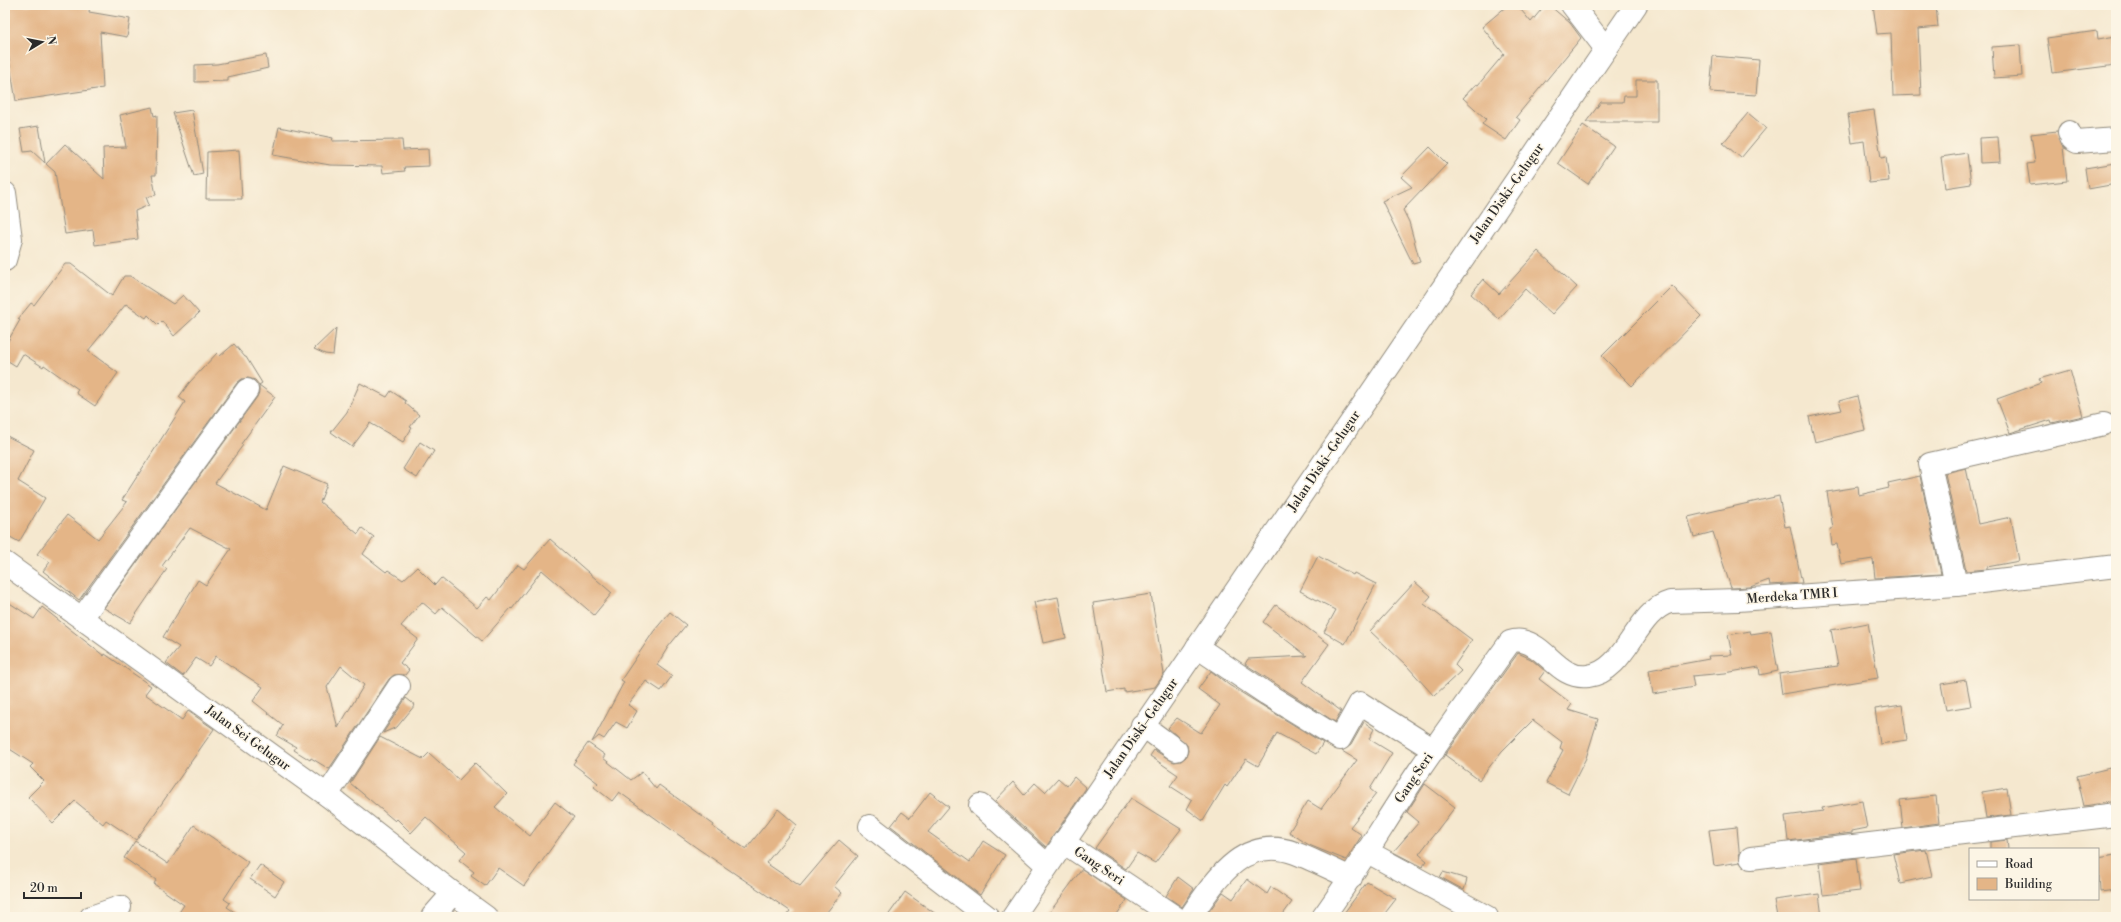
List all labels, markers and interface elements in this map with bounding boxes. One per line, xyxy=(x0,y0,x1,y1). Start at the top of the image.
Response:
north arrow xyxy=(22,22,62,62)
text: N xyxy=(43,35,59,46)
street label: Jalan Diski–Gelugur xyxy=(1466,140,1548,247)
street label: Jalan Diski–Gelugur xyxy=(1284,407,1364,515)
street label: Merdeka TMR I xyxy=(1746,585,1838,607)
street label: Jalan Diski–Gelugur xyxy=(1100,675,1182,782)
street label: Jalan Sei Gelugur xyxy=(202,701,294,774)
street label: Gang Seri xyxy=(1391,750,1437,806)
street label: Gang Seri xyxy=(1071,843,1127,889)
legend xyxy=(1969,848,2099,900)
text: Road xyxy=(2005,857,2033,872)
scale bar xyxy=(24,874,81,900)
text: Building xyxy=(2004,877,2053,892)
text: 20 m xyxy=(30,881,58,896)

